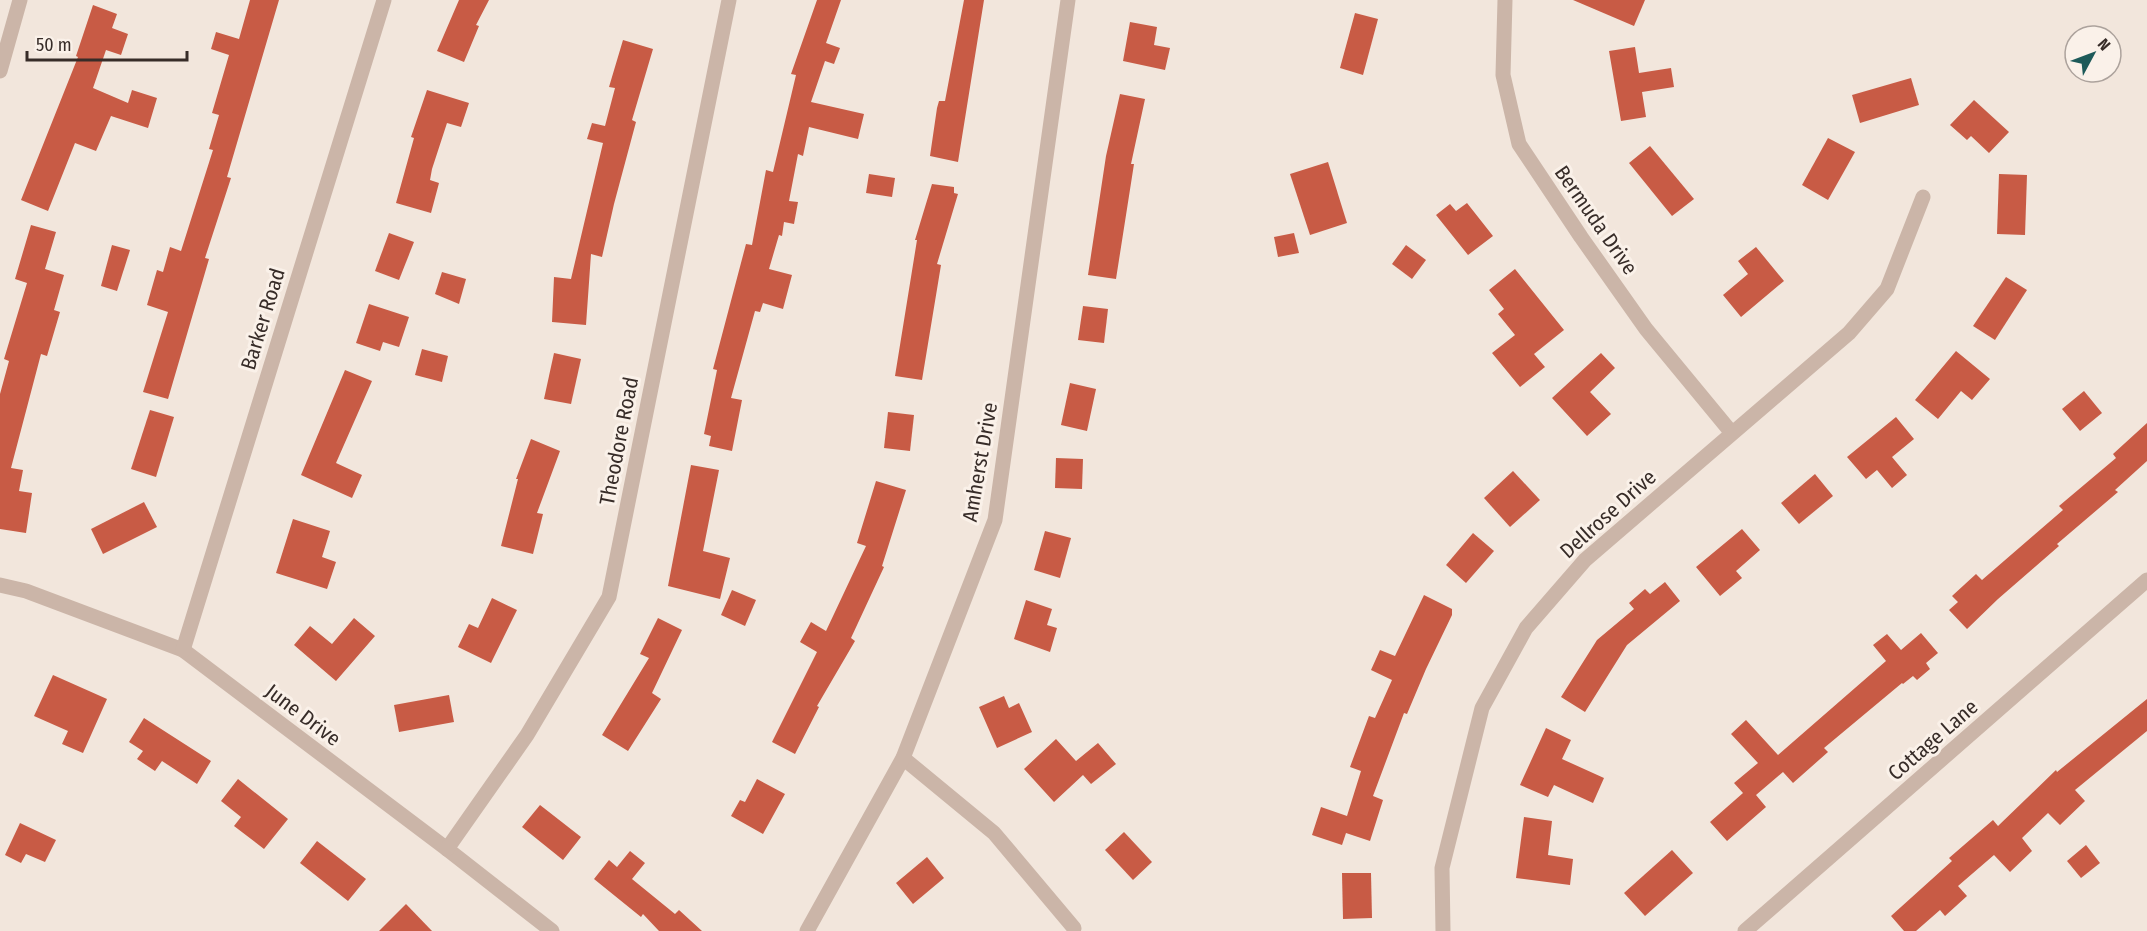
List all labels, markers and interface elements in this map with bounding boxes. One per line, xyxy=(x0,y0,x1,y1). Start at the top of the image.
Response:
scale bar xyxy=(27,24,188,62)
north arrow xyxy=(2063,24,2123,84)
text: 50 m xyxy=(36,34,72,56)
text: N xyxy=(2094,35,2114,54)
street label: Bermuda Drive xyxy=(1549,160,1643,280)
street label: Barker Road xyxy=(235,265,291,373)
street label: Theodore Road xyxy=(594,375,644,507)
street label: Amherst Drive xyxy=(957,400,1003,524)
street label: Dellrose Drive xyxy=(1555,464,1661,564)
street label: June Drive xyxy=(260,678,346,752)
street label: Cottage Lane xyxy=(1883,694,1983,786)

